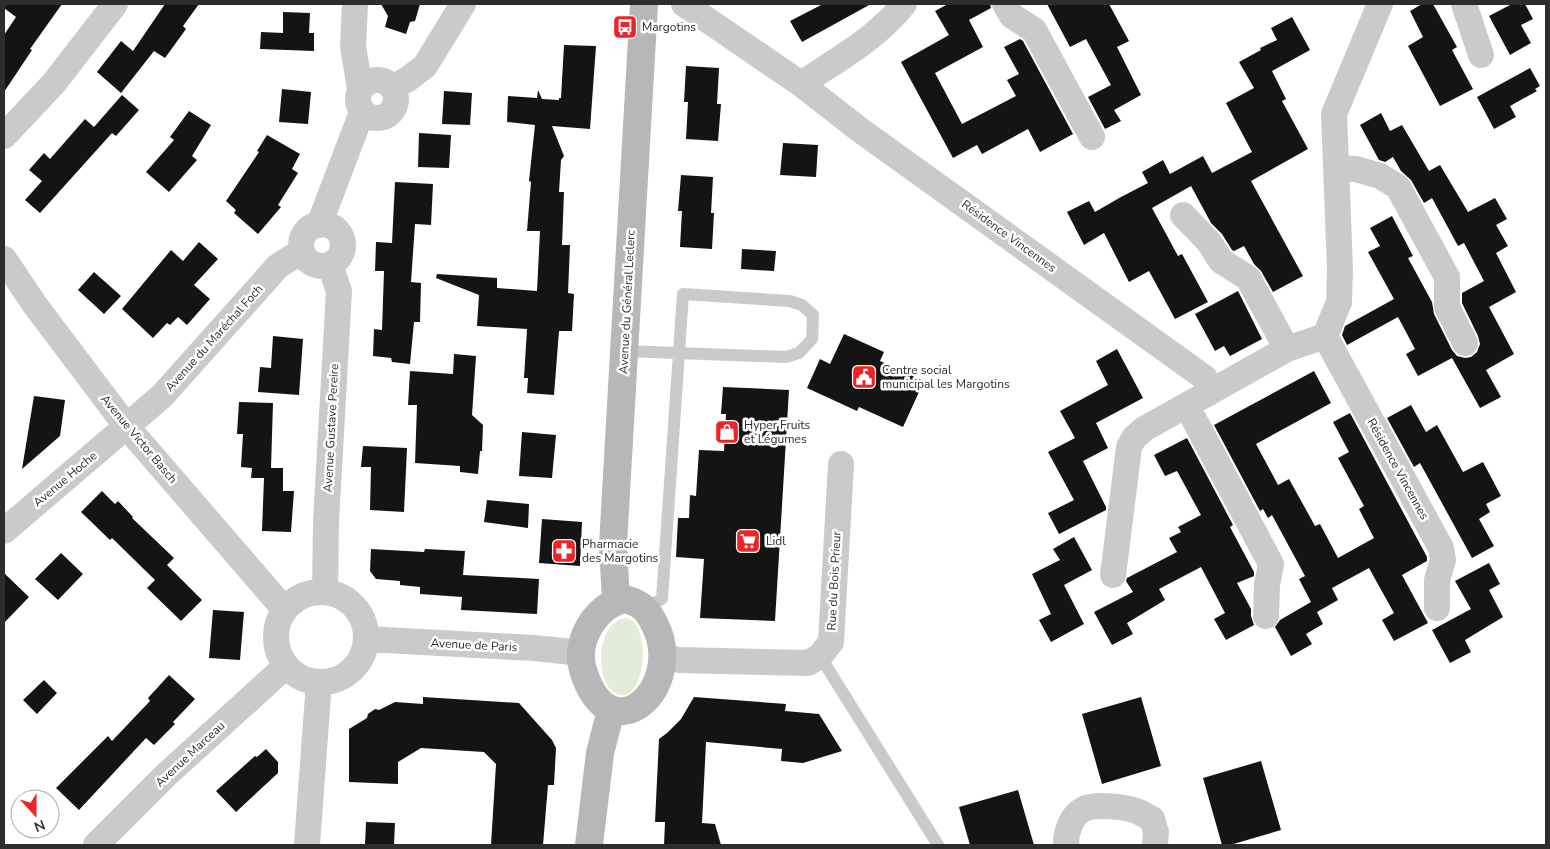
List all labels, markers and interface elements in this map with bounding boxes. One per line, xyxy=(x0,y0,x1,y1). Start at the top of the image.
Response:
bus stop icon: Margotins xyxy=(612,14,638,40)
place label: Margotins xyxy=(642,19,696,35)
street label: Résidence Vincennes xyxy=(958,196,1060,276)
street label: Avenue du Général Leclerc xyxy=(615,229,639,374)
street label: Avenue du Maréchal Foch xyxy=(162,281,266,395)
place label: Centre social municipal les Margotins xyxy=(882,362,1010,392)
street label: Avenue Gustave Pereire xyxy=(320,363,342,493)
public building icon: Centre social municipal les Margotins xyxy=(851,364,877,390)
street label: Avenue Victor Basch xyxy=(97,391,181,487)
street label: Résidence Vincennes xyxy=(1364,416,1433,523)
place label: Hyper Fruits et Légumes xyxy=(744,417,811,447)
shop icon: Hyper Fruits et Légumes xyxy=(714,419,740,445)
street label: Avenue Hoche xyxy=(30,448,100,510)
supermarket icon: Lidl xyxy=(735,528,761,554)
street label: Rue du Bois Prieur xyxy=(823,530,845,631)
place label: Lidl xyxy=(766,533,786,549)
place label: Pharmacie des Margotins xyxy=(582,536,659,566)
pharmacy icon: Pharmacie des Margotins xyxy=(551,538,577,564)
street label: Avenue de Paris xyxy=(430,635,518,655)
street label: Avenue Marceau xyxy=(152,718,228,790)
north arrow xyxy=(10,789,60,839)
text: N xyxy=(31,815,48,836)

